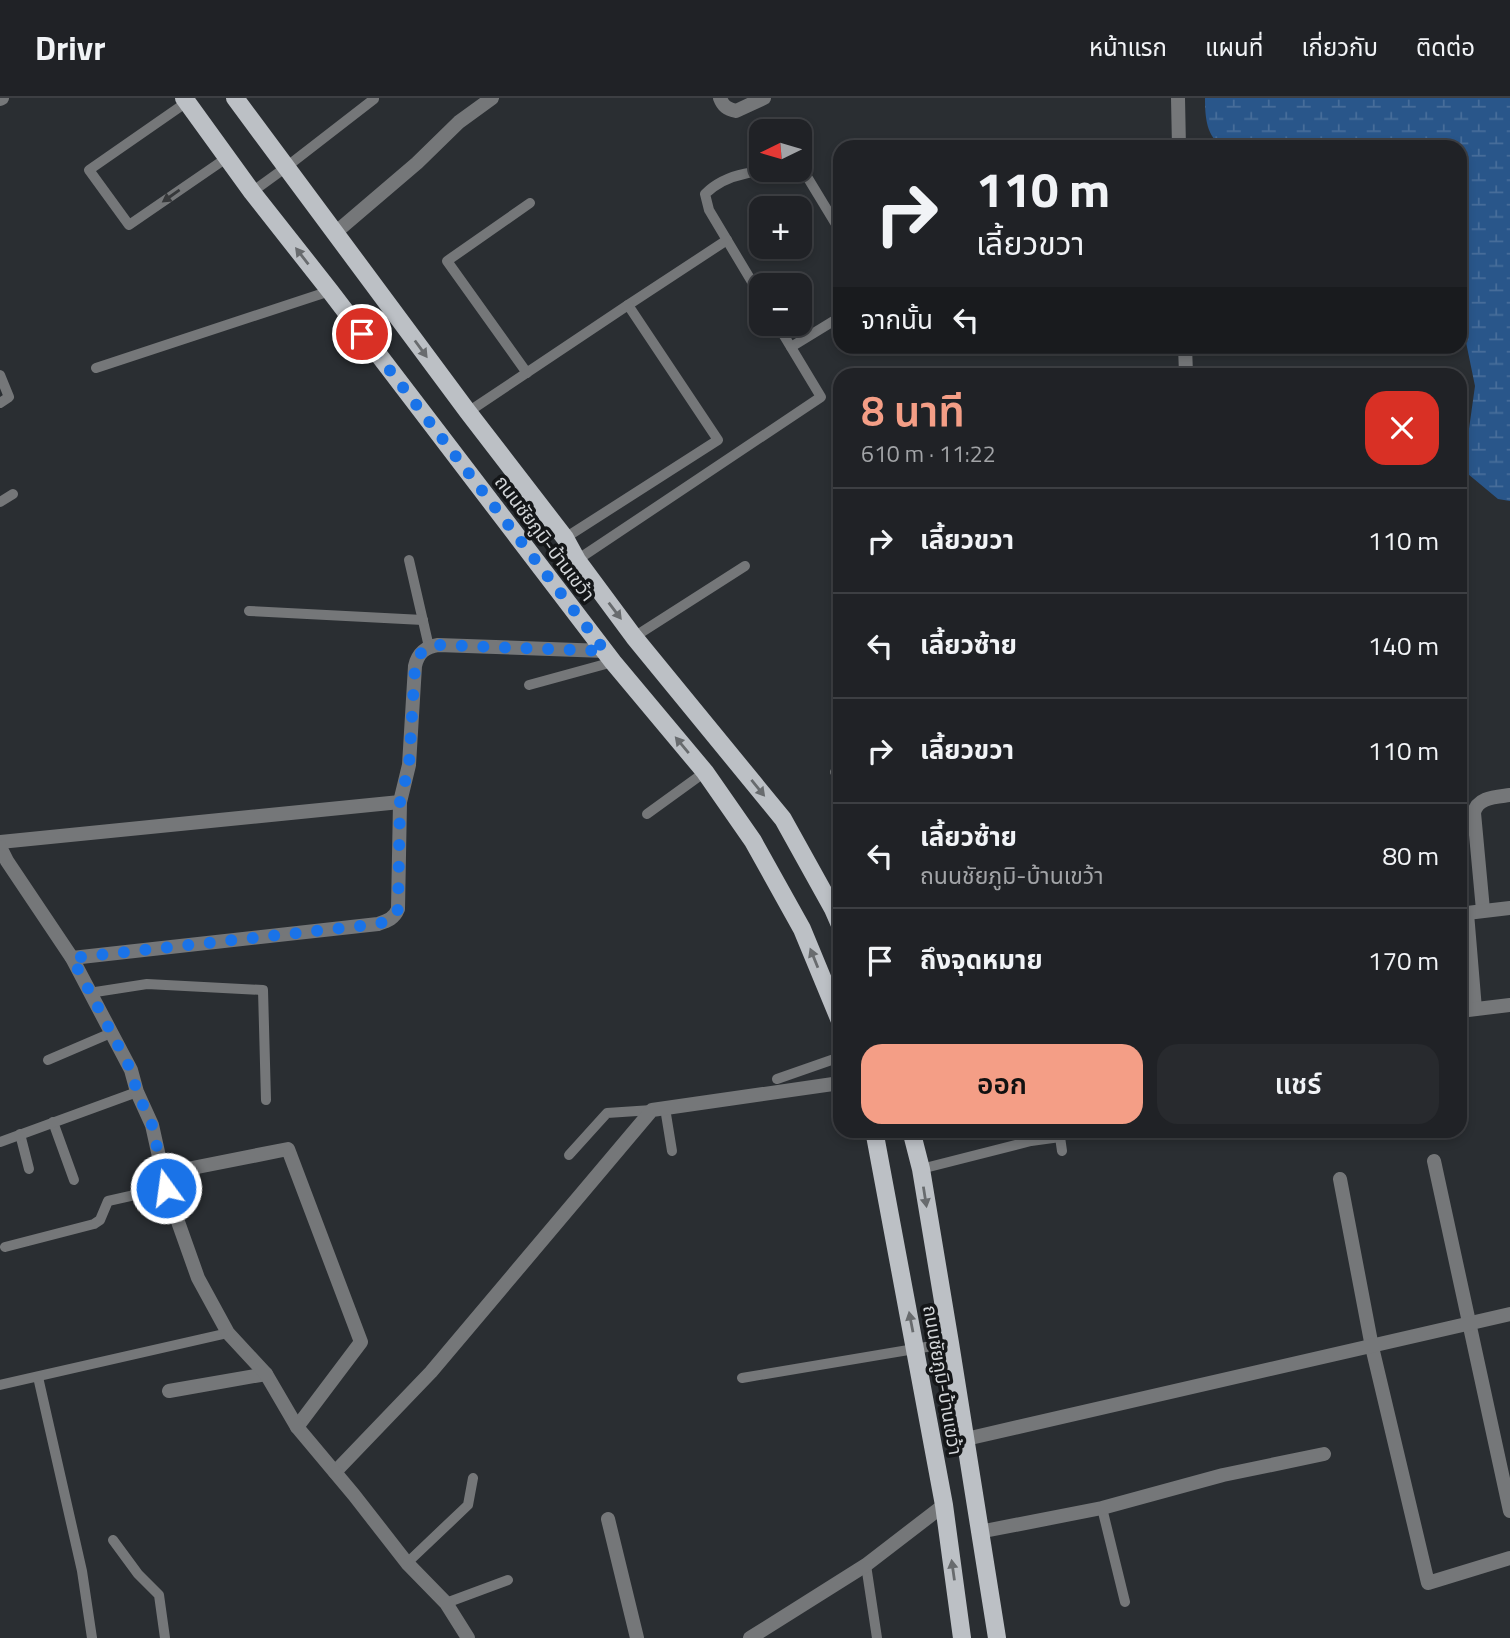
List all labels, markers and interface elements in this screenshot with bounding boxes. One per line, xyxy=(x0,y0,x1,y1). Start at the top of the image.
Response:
text: Drivr xyxy=(35,23,106,73)
text: หน้าแรก xyxy=(1089,29,1167,65)
text: แผนที่ xyxy=(1205,29,1263,65)
text: เกี่ยวกับ xyxy=(1301,29,1378,65)
text: ติดต่อ xyxy=(1416,29,1475,65)
north arrow xyxy=(749,119,812,182)
map controls xyxy=(749,119,812,336)
text: 110 m xyxy=(976,151,1110,226)
icon: right xyxy=(861,168,952,259)
one-way arrow xyxy=(161,189,181,202)
button: + xyxy=(749,196,812,259)
text: เลี้ยวขวา xyxy=(976,219,1084,267)
one-way arrow xyxy=(295,247,310,264)
button: − xyxy=(749,273,812,336)
text: จากนั้น xyxy=(861,300,933,339)
icon: left xyxy=(947,301,985,339)
pin xyxy=(332,304,392,364)
icon: arrive xyxy=(343,315,381,353)
one-way arrow xyxy=(414,340,429,358)
text: 8 นาที xyxy=(861,378,965,442)
button: close xyxy=(1365,391,1439,465)
text: 610 m · 11:22 xyxy=(861,436,996,471)
street label: ถนนชัยภูมิ-บ้านเขว้า xyxy=(488,468,603,607)
text: เลี้ยวขวา xyxy=(920,520,1014,559)
text: 110 m xyxy=(1368,521,1439,560)
icon: right xyxy=(861,522,899,560)
one-way arrow xyxy=(607,602,621,620)
text: เลี้ยวซ้าย xyxy=(920,625,1017,664)
text: 140 m xyxy=(1368,626,1439,665)
icon: left xyxy=(861,627,899,665)
text: เลี้ยวขวา xyxy=(920,730,1014,769)
text: 110 m xyxy=(1368,731,1439,770)
icon: right xyxy=(861,732,899,770)
one-way arrow xyxy=(675,736,690,753)
one-way arrow xyxy=(750,779,765,796)
text: เลี้ยวซ้าย xyxy=(920,817,1017,856)
text: 80 m xyxy=(1382,836,1439,875)
icon: left xyxy=(861,837,899,875)
text: ถนนชัยภูมิ-บ้านเขว้า xyxy=(920,858,1104,893)
text: ถึงจุดหมาย xyxy=(920,940,1043,979)
text: 170 m xyxy=(1368,941,1439,980)
icon: arrive xyxy=(861,942,899,980)
one-way arrow xyxy=(808,948,819,969)
button: ออก xyxy=(861,1044,1143,1124)
button: แชร์ xyxy=(1157,1044,1439,1124)
position arrow xyxy=(129,1151,203,1225)
one-way arrow xyxy=(920,1186,931,1208)
street label: ถนนชัยภูมิ-บ้านเขว้า xyxy=(916,1303,971,1457)
one-way arrow xyxy=(905,1311,916,1333)
one-way arrow xyxy=(948,1559,959,1581)

